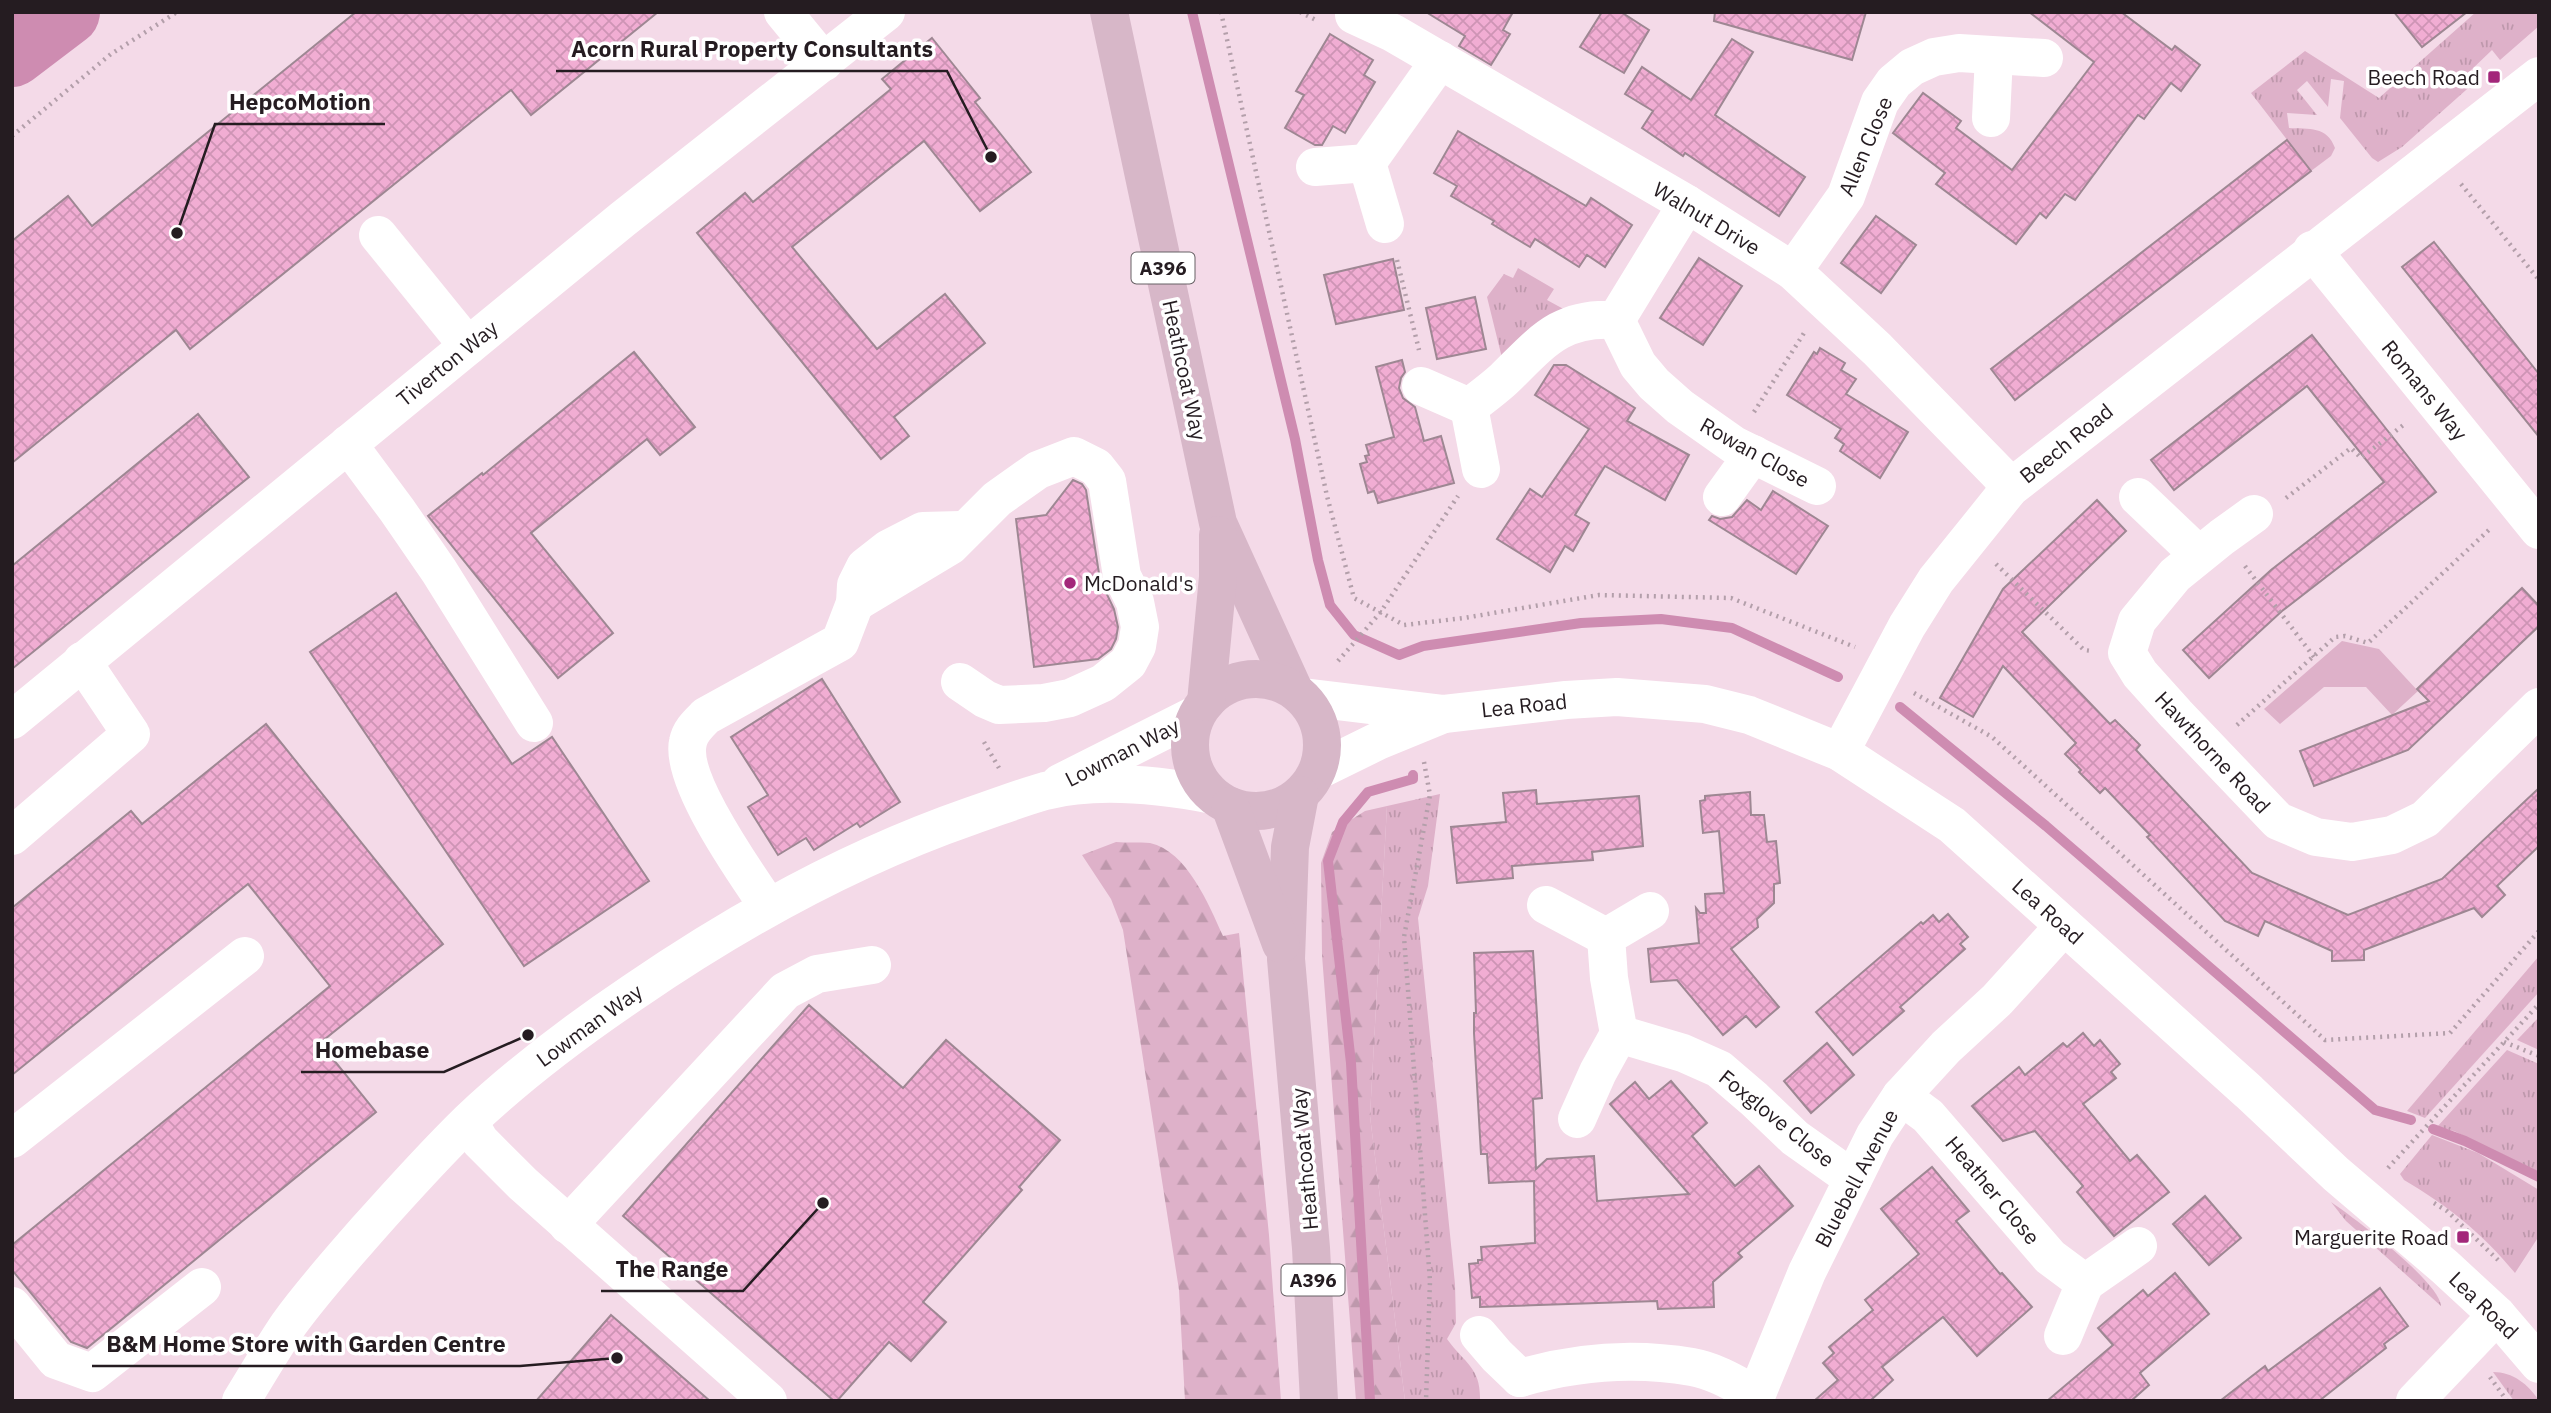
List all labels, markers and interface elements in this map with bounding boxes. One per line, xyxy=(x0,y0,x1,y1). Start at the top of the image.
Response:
callout: Acorn Rural Property Consultants xyxy=(556,27,947,71)
text: Acorn Rural Property Consultants xyxy=(571,33,933,63)
place label: Beech Road xyxy=(2368,63,2480,91)
marker: Beech Road xyxy=(2486,69,2502,85)
callout: HepcoMotion xyxy=(215,80,385,124)
text: HepcoMotion xyxy=(229,86,371,116)
street label: Allen Close xyxy=(1832,92,1898,200)
street label: Walnut Drive xyxy=(1648,175,1766,261)
road number: A396 xyxy=(1132,252,1194,284)
street label: Heathcoat Way xyxy=(1156,297,1214,443)
street label: Tiverton Way xyxy=(390,313,504,413)
street label: Romans Way xyxy=(2376,334,2474,446)
street label: Beech Road xyxy=(2013,397,2119,489)
street label: Rowan Close xyxy=(1695,410,1815,494)
place label: McDonald's xyxy=(1084,569,1194,597)
marker: McDonald's xyxy=(1062,575,1078,591)
street label: Hawthorne Road xyxy=(2149,685,2277,819)
street label: Lea Road xyxy=(1480,687,1568,723)
street label: Lowman Way xyxy=(1060,711,1184,793)
street label: Lea Road xyxy=(2007,872,2089,950)
street label: Lowman Way xyxy=(530,977,648,1073)
callout: Homebase xyxy=(301,1028,444,1072)
text: Homebase xyxy=(315,1034,429,1064)
street label: Foxglove Close xyxy=(1714,1063,1840,1173)
street label: Heathcoat Way xyxy=(1284,1086,1324,1231)
street label: Bluebell Avenue xyxy=(1808,1104,1904,1252)
street label: Heather Close xyxy=(1939,1130,2047,1250)
place label: Marguerite Road xyxy=(2294,1223,2449,1251)
marker: Marguerite Road xyxy=(2455,1229,2471,1245)
callout: The Range xyxy=(601,1247,743,1291)
text: The Range xyxy=(615,1253,729,1283)
road number: A396 xyxy=(1282,1264,1344,1296)
street label: Lea Road xyxy=(2443,1265,2525,1345)
callout: B&M Home Store with Garden Centre xyxy=(92,1322,520,1366)
text: B&M Home Store with Garden Centre xyxy=(106,1328,506,1358)

